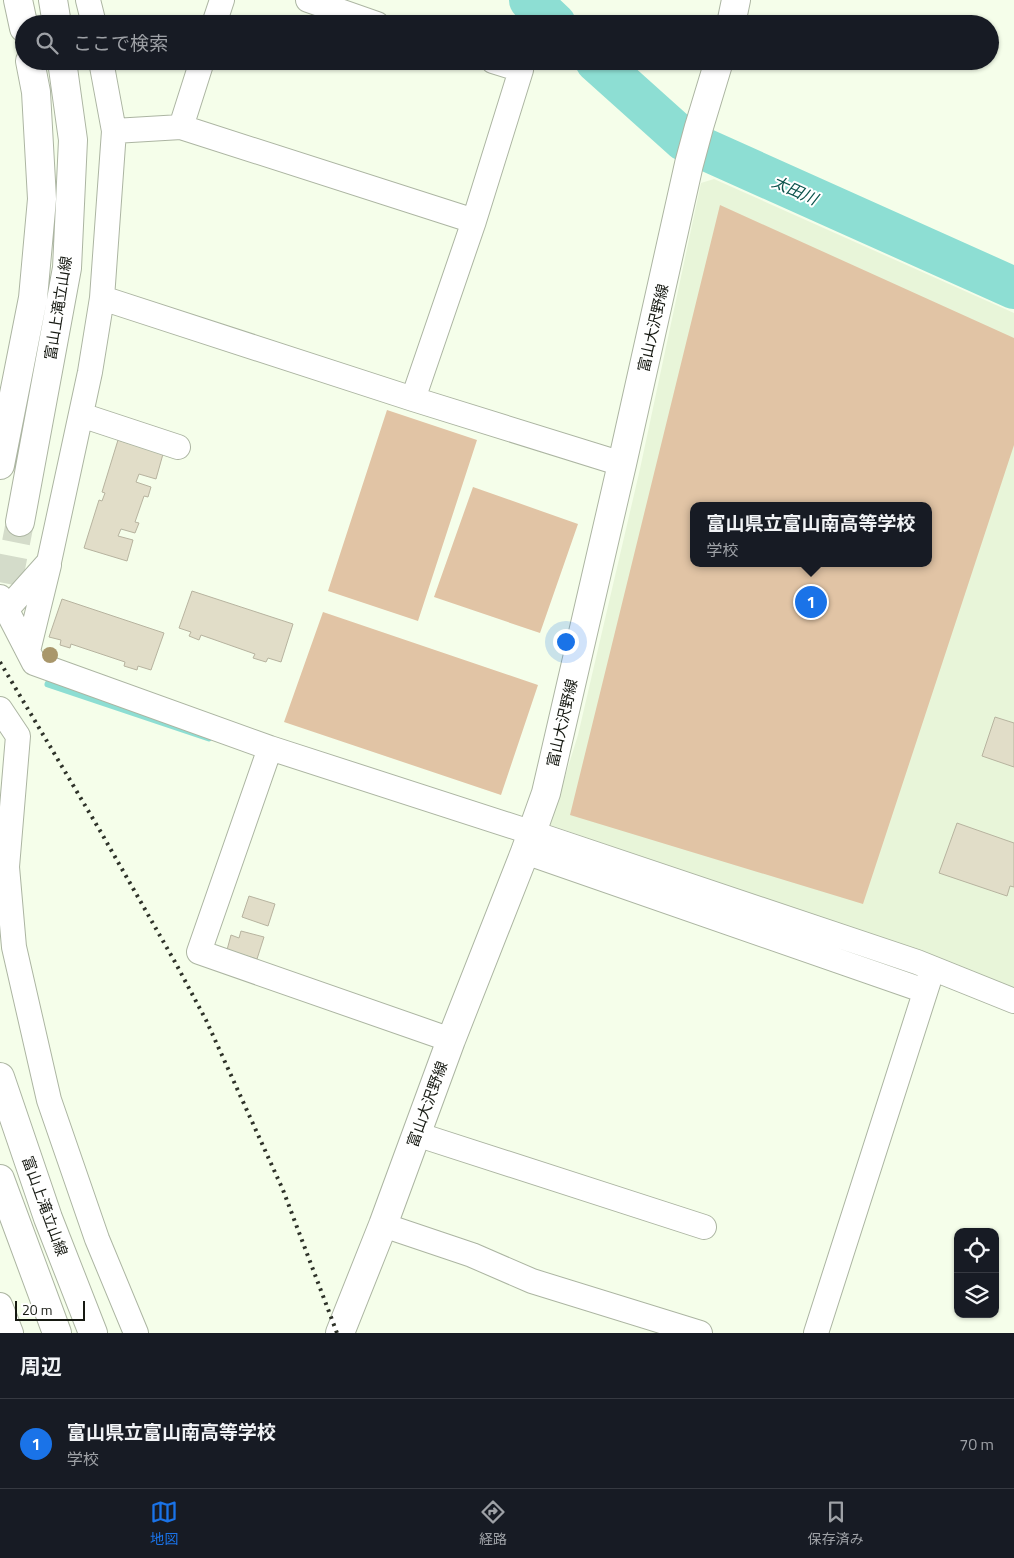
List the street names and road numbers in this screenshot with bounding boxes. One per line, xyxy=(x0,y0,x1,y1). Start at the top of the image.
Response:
street label: 富山上滝立山線 xyxy=(38,254,78,362)
street label: 富山大沢野線 xyxy=(632,282,674,374)
street label: 富山大沢野線 xyxy=(541,677,583,769)
street label: 富山大沢野線 xyxy=(401,1058,453,1150)
street label: 富山上滝立山線 xyxy=(16,1153,74,1259)

